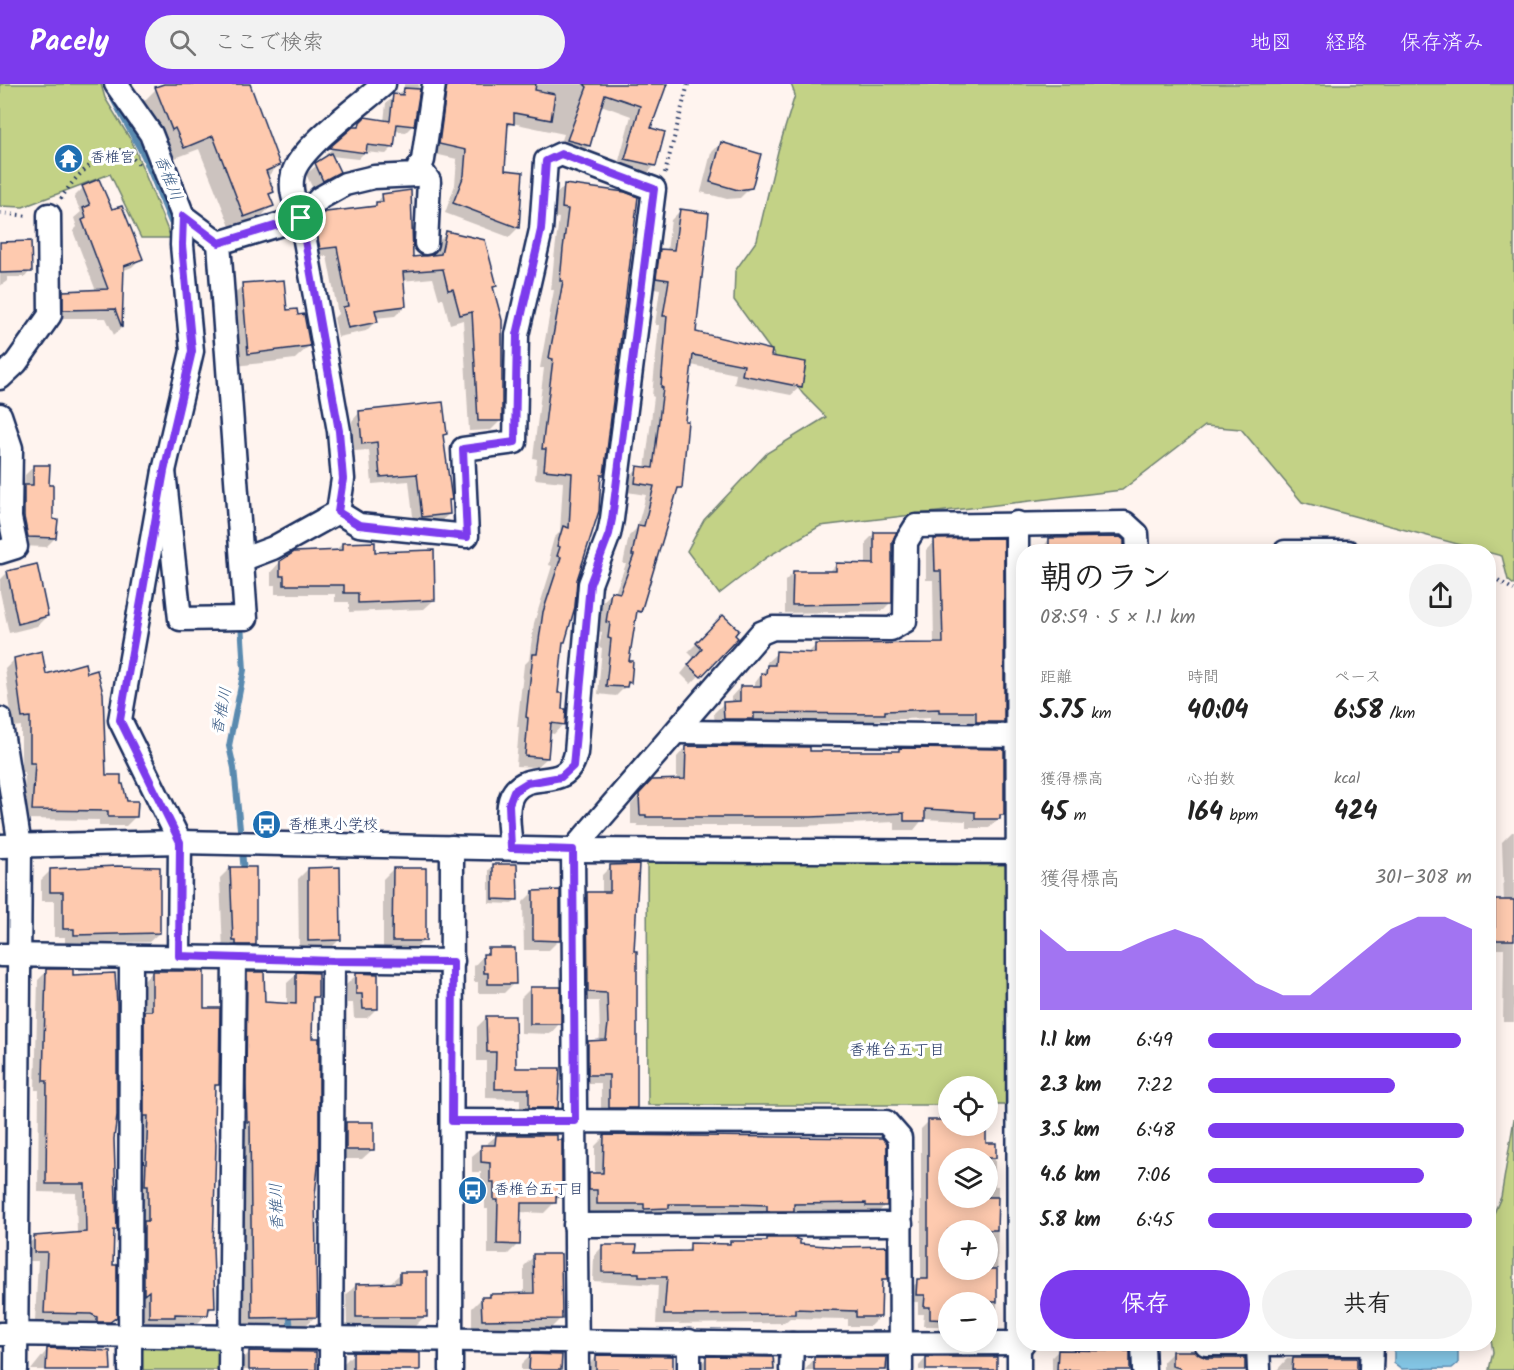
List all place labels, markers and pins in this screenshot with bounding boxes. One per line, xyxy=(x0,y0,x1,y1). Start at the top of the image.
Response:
temple icon: 香椎宮 xyxy=(53,142,85,174)
place label: 香椎宮 xyxy=(90,146,135,170)
pin xyxy=(275,192,326,243)
bus stop icon: 香椎東小学校 xyxy=(251,809,283,841)
place label: 香椎東小学校 xyxy=(288,813,378,837)
bus stop icon: 香椎台五丁目 xyxy=(457,1174,489,1206)
place label: 香椎台五丁目 xyxy=(494,1178,584,1202)

